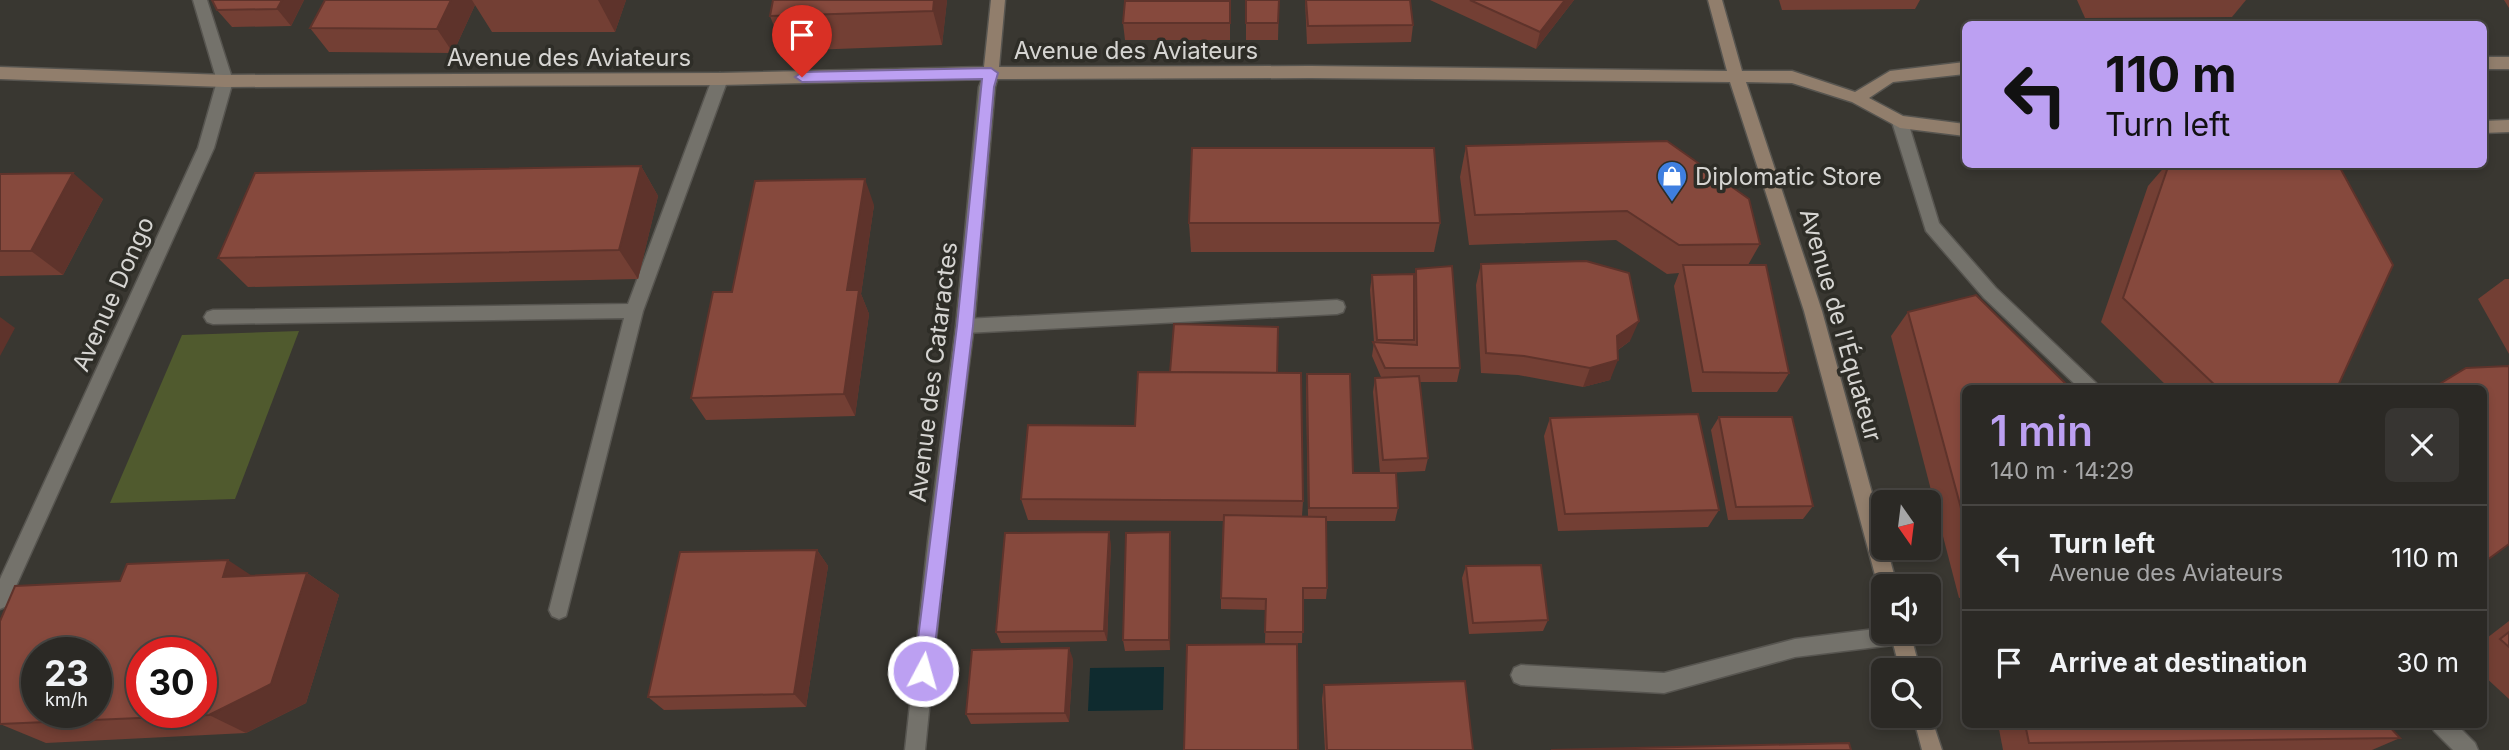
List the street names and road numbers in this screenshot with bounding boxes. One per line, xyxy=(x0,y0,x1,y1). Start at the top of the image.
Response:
street label: Avenue des Aviateurs xyxy=(1014,36,1258,65)
street label: Avenue des Aviateurs xyxy=(447,43,691,72)
street label: Avenue de l'Équateur xyxy=(1794,205,1889,445)
street label: Avenue Dongo xyxy=(66,212,160,376)
street label: Avenue des Cataractes xyxy=(903,240,963,504)

